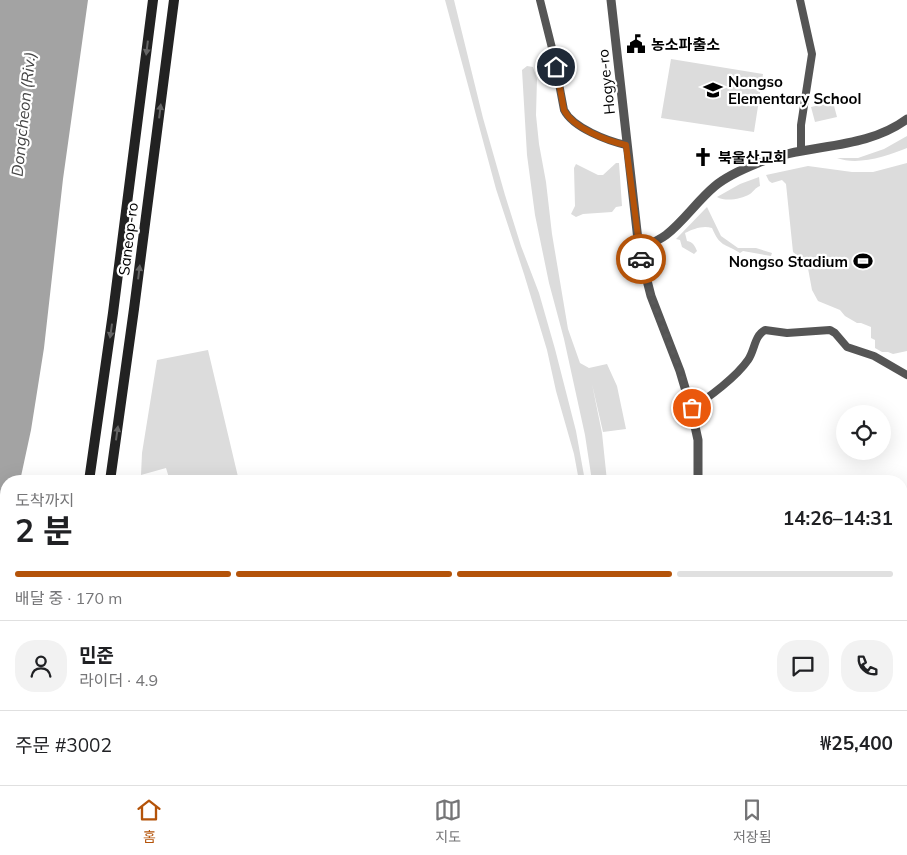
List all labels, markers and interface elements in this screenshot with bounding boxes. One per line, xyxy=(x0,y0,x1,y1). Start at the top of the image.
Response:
public building icon: 농소파출소 xyxy=(625,33,647,55)
place label: 농소파출소 xyxy=(651,35,720,54)
one-way arrow xyxy=(143,41,151,57)
pin xyxy=(535,46,577,88)
street label: Hogye-ro xyxy=(593,48,619,116)
water label: Dongcheon (Riv.) xyxy=(7,51,39,177)
icon: home xyxy=(542,53,570,81)
place label: Nongso Elementary School xyxy=(728,72,861,108)
school or university icon: Nongso Elementary School xyxy=(702,79,724,101)
one-way arrow xyxy=(156,103,164,119)
church icon: 북울산교회 xyxy=(692,146,714,168)
place label: 북울산교회 xyxy=(718,148,787,167)
street label: Saneop-ro xyxy=(114,201,142,277)
courier xyxy=(616,234,666,284)
icon: car xyxy=(627,245,655,273)
sports icon: Nongso Stadium xyxy=(852,250,874,272)
place label: Nongso Stadium xyxy=(729,252,848,271)
one-way arrow xyxy=(135,264,143,280)
one-way arrow xyxy=(106,323,114,339)
pin xyxy=(671,387,713,429)
icon: bag xyxy=(678,394,706,422)
map controls xyxy=(836,405,891,460)
button: locate xyxy=(836,405,891,460)
one-way arrow xyxy=(114,425,122,441)
text: 도착까지 xyxy=(15,490,74,510)
text: 14:26–14:31 xyxy=(783,506,893,530)
text: 2 분 xyxy=(15,510,72,550)
text: 배달 중 · 170 m xyxy=(15,588,122,608)
button: person xyxy=(15,640,67,692)
button: chat xyxy=(777,640,829,692)
button: phone xyxy=(841,640,893,692)
text: 민준 xyxy=(79,643,114,667)
text: 라이더 · 4.9 xyxy=(79,670,158,690)
text: ₩25,400 xyxy=(820,731,893,755)
text: 주문 #3002 xyxy=(15,733,112,757)
tab: 홈 xyxy=(135,796,163,846)
tab: 지도 xyxy=(434,796,462,846)
tab: 저장됨 xyxy=(733,796,772,846)

